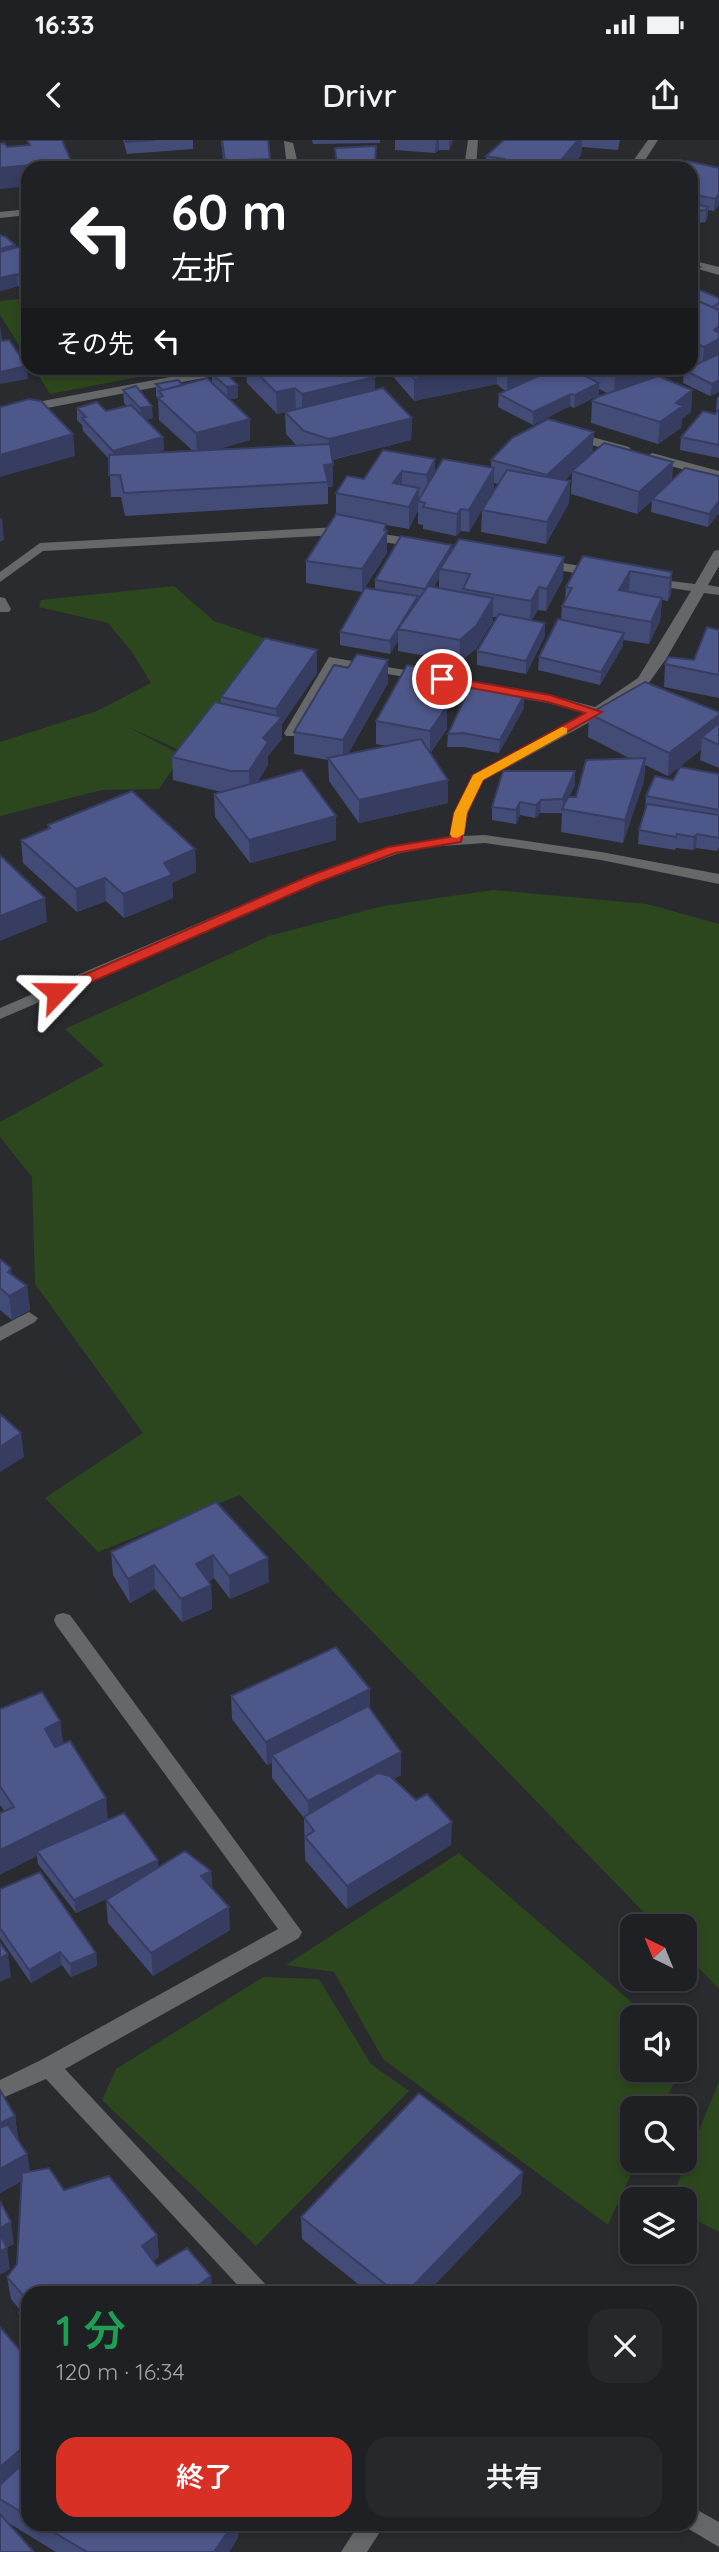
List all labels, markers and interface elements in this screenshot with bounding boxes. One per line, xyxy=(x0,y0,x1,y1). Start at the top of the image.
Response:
text: 16:33 xyxy=(35,8,95,41)
text: Drivr xyxy=(322,75,397,115)
icon: back xyxy=(35,76,73,114)
icon: share xyxy=(646,76,684,114)
text: 60 m xyxy=(171,181,287,242)
icon: left xyxy=(56,189,147,280)
text: 左折 xyxy=(171,247,235,287)
icon: left xyxy=(148,322,186,360)
text: その先 xyxy=(56,327,134,360)
pin xyxy=(412,649,472,709)
icon: arrive xyxy=(423,660,461,698)
position arrow xyxy=(20,955,94,1029)
north arrow xyxy=(620,1914,696,1992)
map controls xyxy=(620,1914,697,2264)
button: sound xyxy=(620,2005,697,2082)
button: search xyxy=(620,2096,697,2173)
button: layers xyxy=(620,2187,697,2264)
text: 1 分 xyxy=(56,2304,126,2357)
button: close xyxy=(588,2309,662,2383)
text: 120 m · 16:34 xyxy=(56,2357,185,2386)
button: 終了 xyxy=(56,2437,352,2517)
button: 共有 xyxy=(366,2437,662,2517)

